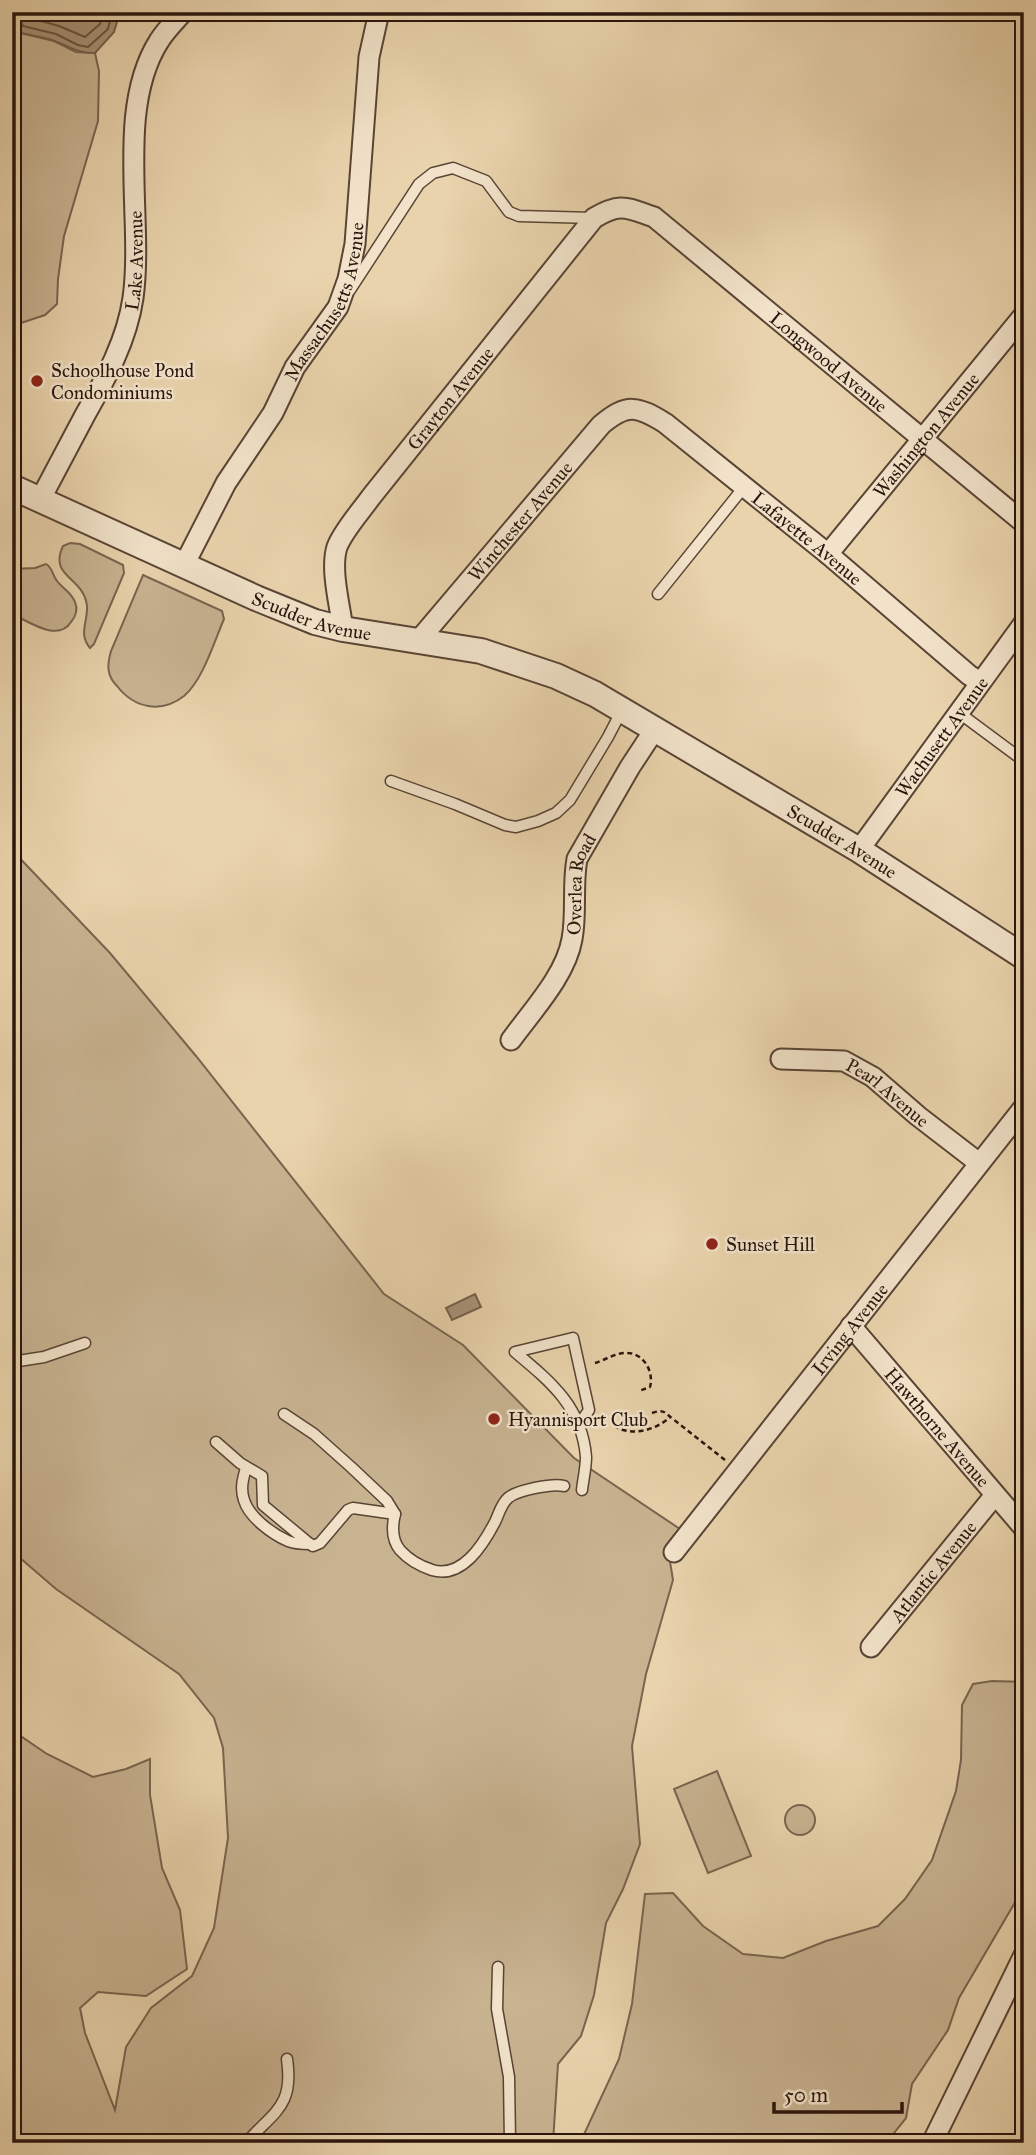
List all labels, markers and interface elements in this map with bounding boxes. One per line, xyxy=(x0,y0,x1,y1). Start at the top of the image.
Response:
street label: Lake Avenue xyxy=(120,210,147,312)
street label: Massachusetts Avenue xyxy=(279,222,368,384)
street label: Longwood Avenue xyxy=(765,306,892,417)
street label: Grayton Avenue xyxy=(402,342,498,454)
place label: Schoolhouse Pond Condominiums xyxy=(51,359,195,404)
street label: Washington Avenue xyxy=(868,368,984,502)
marker: Schoolhouse Pond Condominiums xyxy=(29,373,45,389)
street label: Winchester Avenue xyxy=(463,456,577,586)
street label: Lafayette Avenue xyxy=(747,486,867,590)
street label: Scudder Avenue xyxy=(249,586,373,645)
street label: Wachusett Avenue xyxy=(890,672,993,801)
street label: Scudder Avenue xyxy=(783,799,902,883)
street label: Overlea Road xyxy=(561,829,601,936)
street label: Pearl Avenue xyxy=(842,1053,934,1132)
place label: Sunset Hill xyxy=(726,1233,816,1256)
marker: Sunset Hill xyxy=(704,1236,720,1252)
street label: Irving Avenue xyxy=(806,1278,893,1379)
street label: Hawthorne Avenue xyxy=(880,1362,995,1492)
place label: Hyannisport Club xyxy=(508,1408,648,1431)
marker: Hyannisport Club xyxy=(486,1411,502,1427)
street label: Atlantic Avenue xyxy=(884,1516,981,1627)
scale bar xyxy=(774,2071,901,2115)
text: 50 m xyxy=(784,2082,829,2108)

